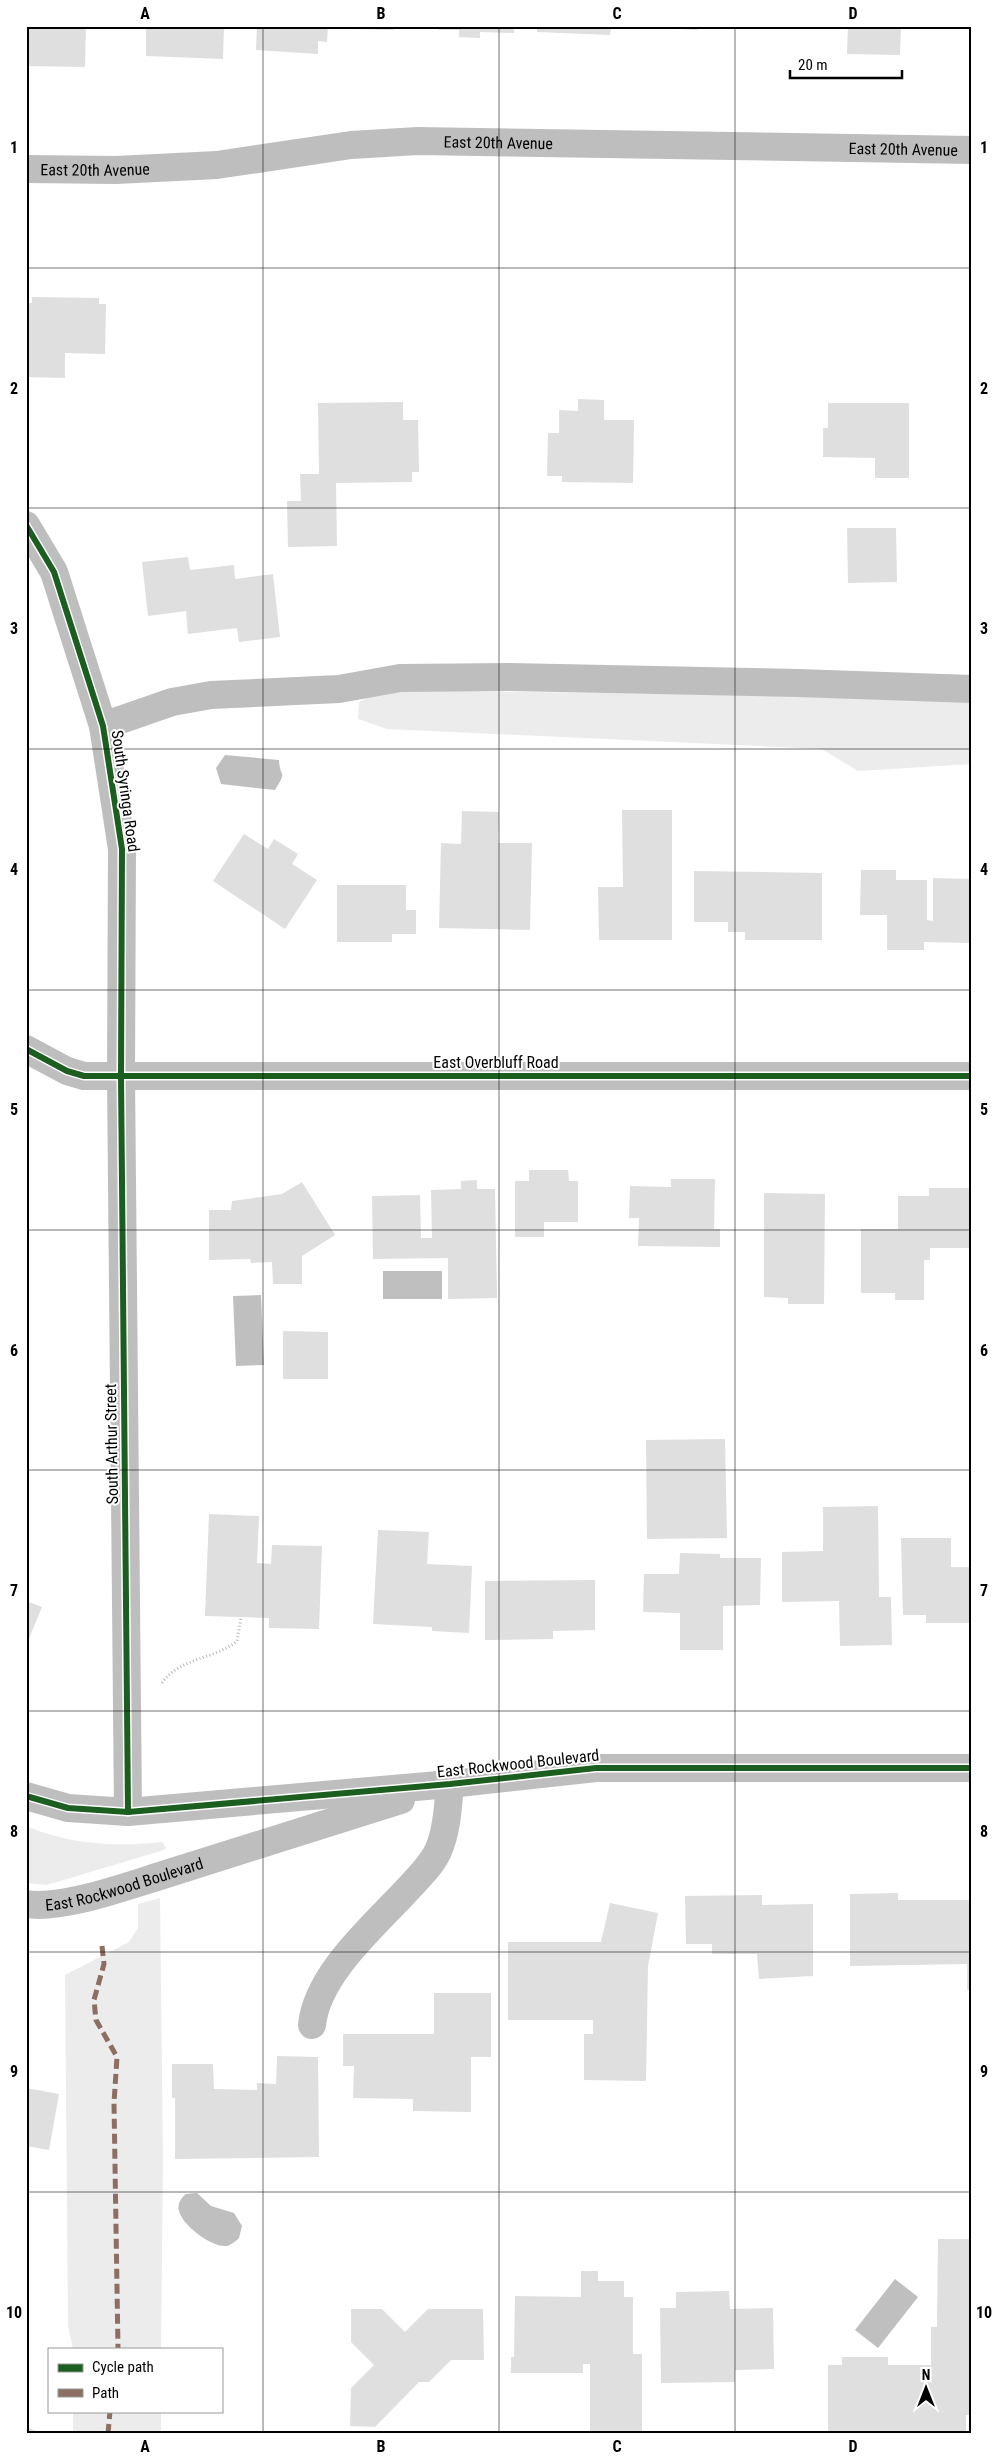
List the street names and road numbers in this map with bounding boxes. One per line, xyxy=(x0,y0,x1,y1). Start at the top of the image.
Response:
street label: East 20th Avenue xyxy=(443,132,553,153)
street label: East 20th Avenue xyxy=(848,139,958,160)
street label: East 20th Avenue xyxy=(40,159,150,180)
street label: South Syringa Road xyxy=(108,729,143,853)
street label: East Overbluff Road xyxy=(433,1053,559,1072)
street label: South Arthur Street xyxy=(101,1383,122,1505)
street label: East Rockwood Boulevard xyxy=(436,1746,600,1781)
street label: East Rockwood Boulevard xyxy=(44,1854,206,1915)

